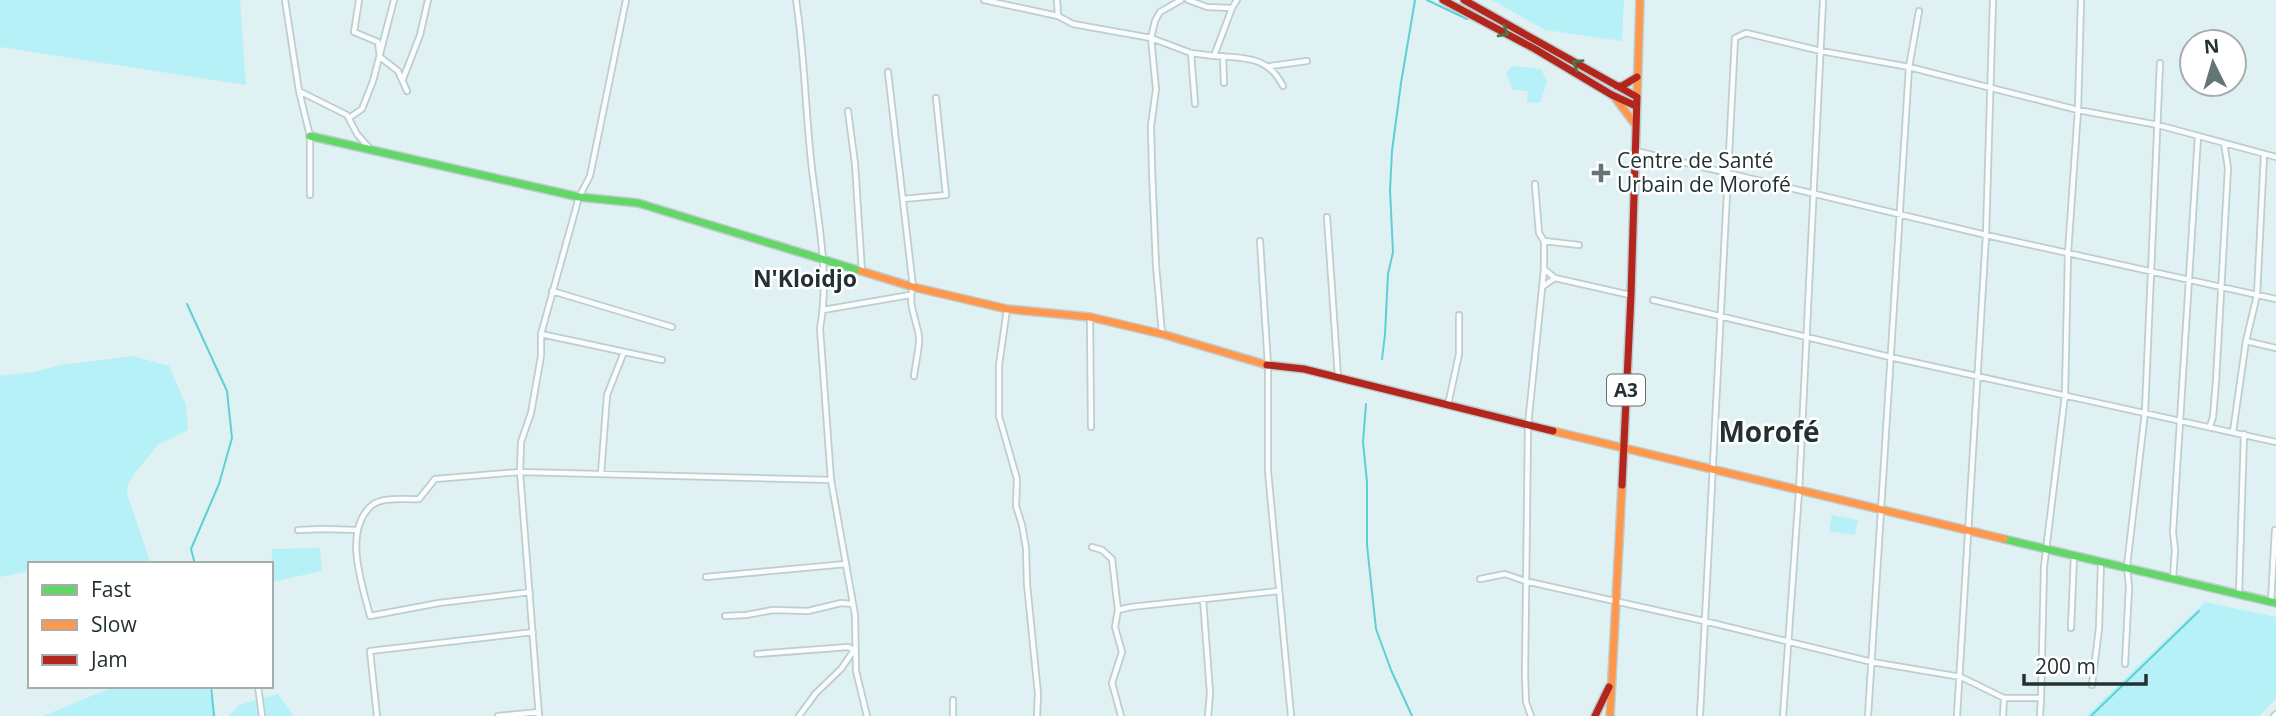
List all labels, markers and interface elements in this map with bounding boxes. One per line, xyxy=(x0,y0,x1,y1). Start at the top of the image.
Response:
one-way arrow xyxy=(1496,24,1509,37)
north arrow xyxy=(2178,28,2248,98)
text: N xyxy=(2203,32,2220,60)
one-way arrow xyxy=(1572,59,1585,72)
place label: Centre de Santé Urbain de Morofé xyxy=(1617,146,1791,198)
marker: Centre de Santé Urbain de Morofé xyxy=(1591,163,1611,183)
district label: N'Kloidjo xyxy=(753,262,857,294)
road number: A3 xyxy=(1607,374,1645,406)
district label: Morofé xyxy=(1718,412,1820,450)
legend xyxy=(28,562,273,688)
text: Fast xyxy=(91,575,131,603)
text: Slow xyxy=(91,610,137,638)
scale bar xyxy=(2024,642,2146,686)
text: Jam xyxy=(89,645,128,673)
text: 200 m xyxy=(2035,652,2096,680)

